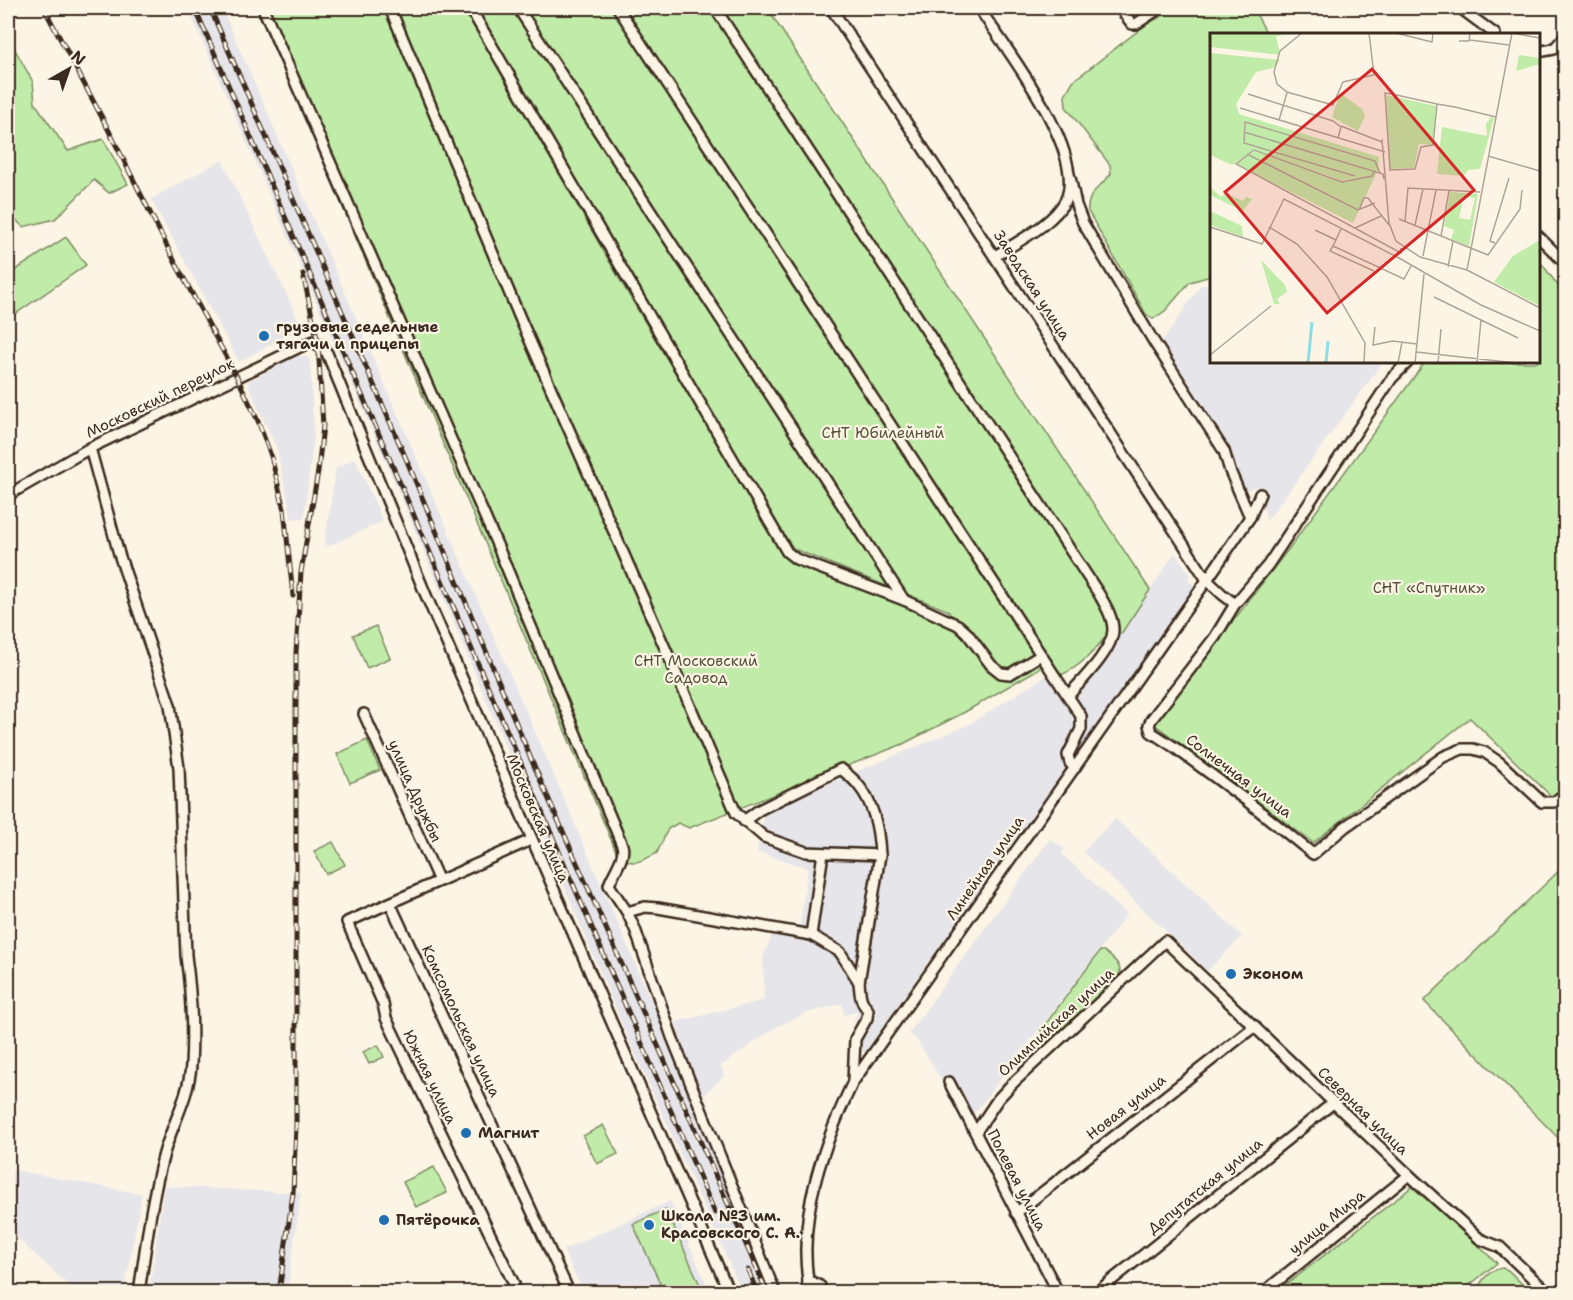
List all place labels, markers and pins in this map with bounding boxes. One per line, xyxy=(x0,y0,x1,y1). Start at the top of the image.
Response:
place label: грузовые седельные тягачи и прицепы xyxy=(276,317,438,354)
marker: грузовые седельные тягачи и прицепы xyxy=(257,329,271,343)
place label: Эконом xyxy=(1243,964,1304,984)
marker: Эконом xyxy=(1224,967,1238,981)
place label: Магнит xyxy=(478,1123,539,1143)
marker: Магнит xyxy=(459,1126,473,1140)
place label: Школа №3 им. Красовского С. А. xyxy=(661,1206,800,1243)
place label: Пятёрочка xyxy=(396,1210,480,1230)
marker: Пятёрочка xyxy=(377,1213,391,1227)
marker: Школа №3 им. Красовского С. А. xyxy=(642,1218,656,1232)

